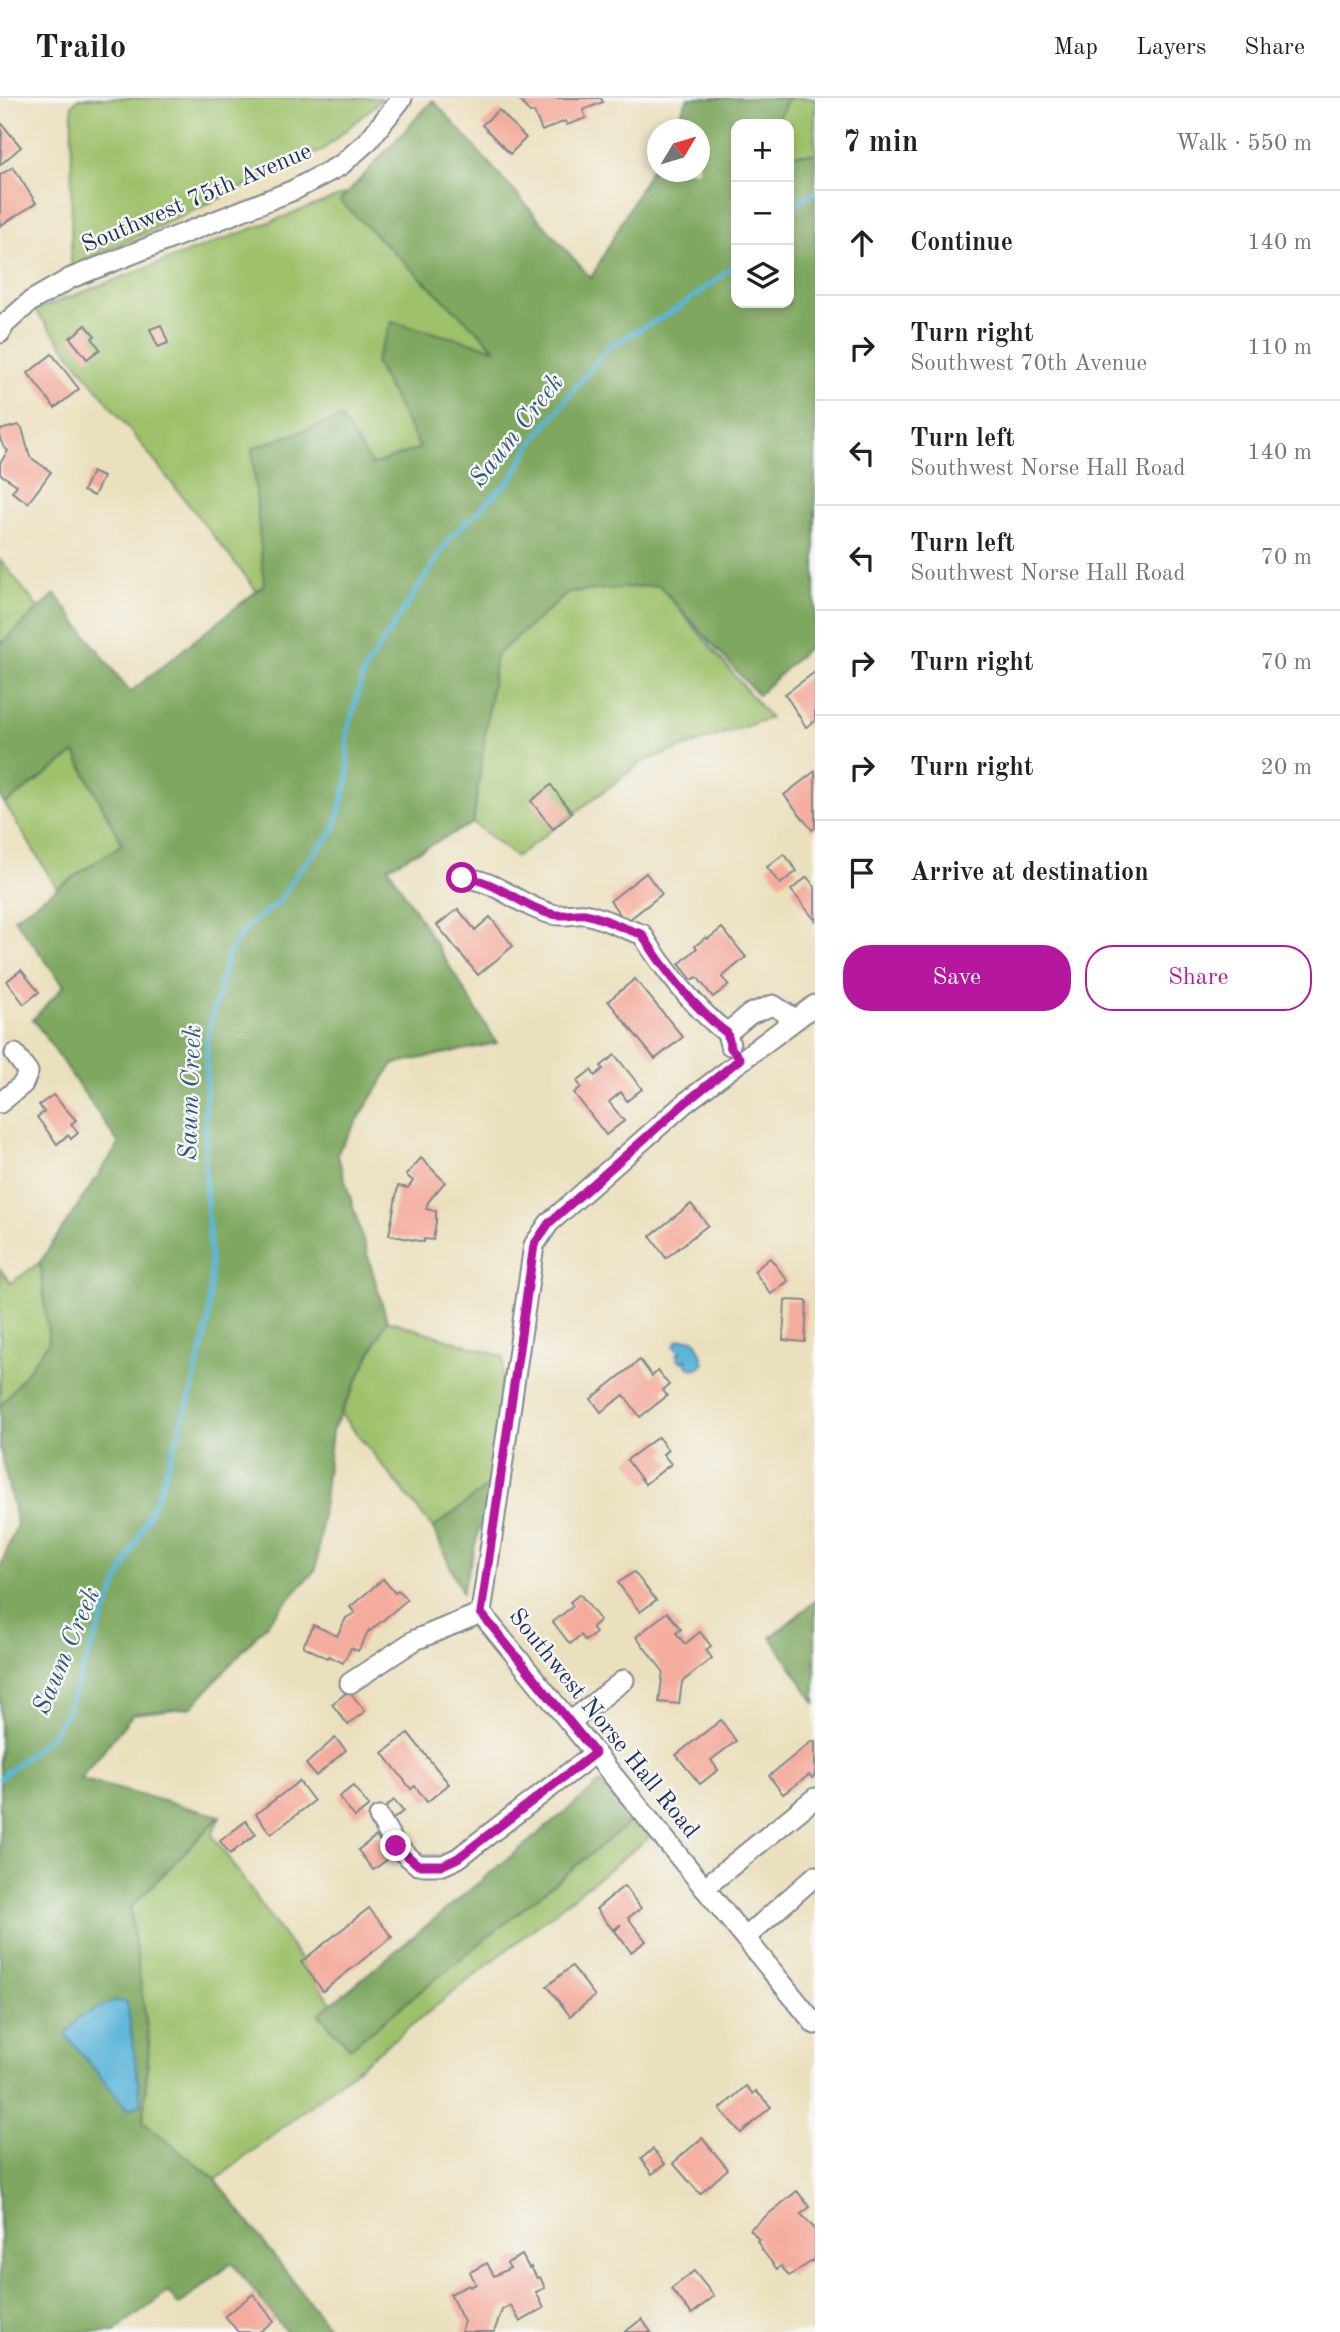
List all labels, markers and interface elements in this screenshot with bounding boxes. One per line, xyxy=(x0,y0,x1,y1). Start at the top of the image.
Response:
text: Trailo xyxy=(35,32,126,65)
text: Map xyxy=(1054,36,1098,60)
text: Layers xyxy=(1136,36,1206,60)
text: Share xyxy=(1244,36,1305,60)
north arrow xyxy=(647,119,710,182)
map controls xyxy=(731,119,794,308)
button: + xyxy=(731,119,794,182)
text: 7 min xyxy=(843,128,918,158)
text: Walk · 550 m xyxy=(1176,132,1312,155)
street label: Southwest 75th Avenue xyxy=(78,140,316,258)
button: − xyxy=(731,182,794,245)
icon: ahead xyxy=(843,224,881,262)
text: Continue xyxy=(910,230,1013,256)
text: 140 m xyxy=(1247,231,1312,254)
button: layers xyxy=(731,245,794,308)
text: Turn right xyxy=(910,321,1033,347)
icon: right xyxy=(843,329,881,367)
text: 110 m xyxy=(1247,336,1312,359)
text: Southwest 70th Avenue xyxy=(910,352,1147,375)
water label: Saum Creek xyxy=(465,369,569,493)
text: Turn left xyxy=(910,426,1015,452)
icon: left xyxy=(843,434,881,472)
text: 140 m xyxy=(1247,441,1312,464)
text: Southwest Norse Hall Road xyxy=(910,457,1185,480)
text: Turn left xyxy=(910,531,1015,557)
icon: left xyxy=(843,539,881,577)
text: 70 m xyxy=(1261,546,1312,569)
text: Southwest Norse Hall Road xyxy=(910,562,1185,585)
icon: right xyxy=(843,644,881,682)
text: Turn right xyxy=(910,650,1033,676)
text: 70 m xyxy=(1261,651,1312,674)
icon: right xyxy=(843,749,881,787)
text: Turn right xyxy=(910,755,1033,781)
text: 20 m xyxy=(1261,756,1312,779)
icon: arrive xyxy=(843,854,881,892)
text: Arrive at destination xyxy=(910,860,1149,886)
route start xyxy=(446,862,477,893)
button: Save xyxy=(843,945,1071,1011)
button: Share xyxy=(1085,945,1312,1011)
water label: Saum Creek xyxy=(176,1025,206,1161)
water label: Saum Creek xyxy=(28,1583,106,1719)
street label: Southwest Norse Hall Road xyxy=(503,1605,703,1843)
route end xyxy=(380,1830,411,1861)

